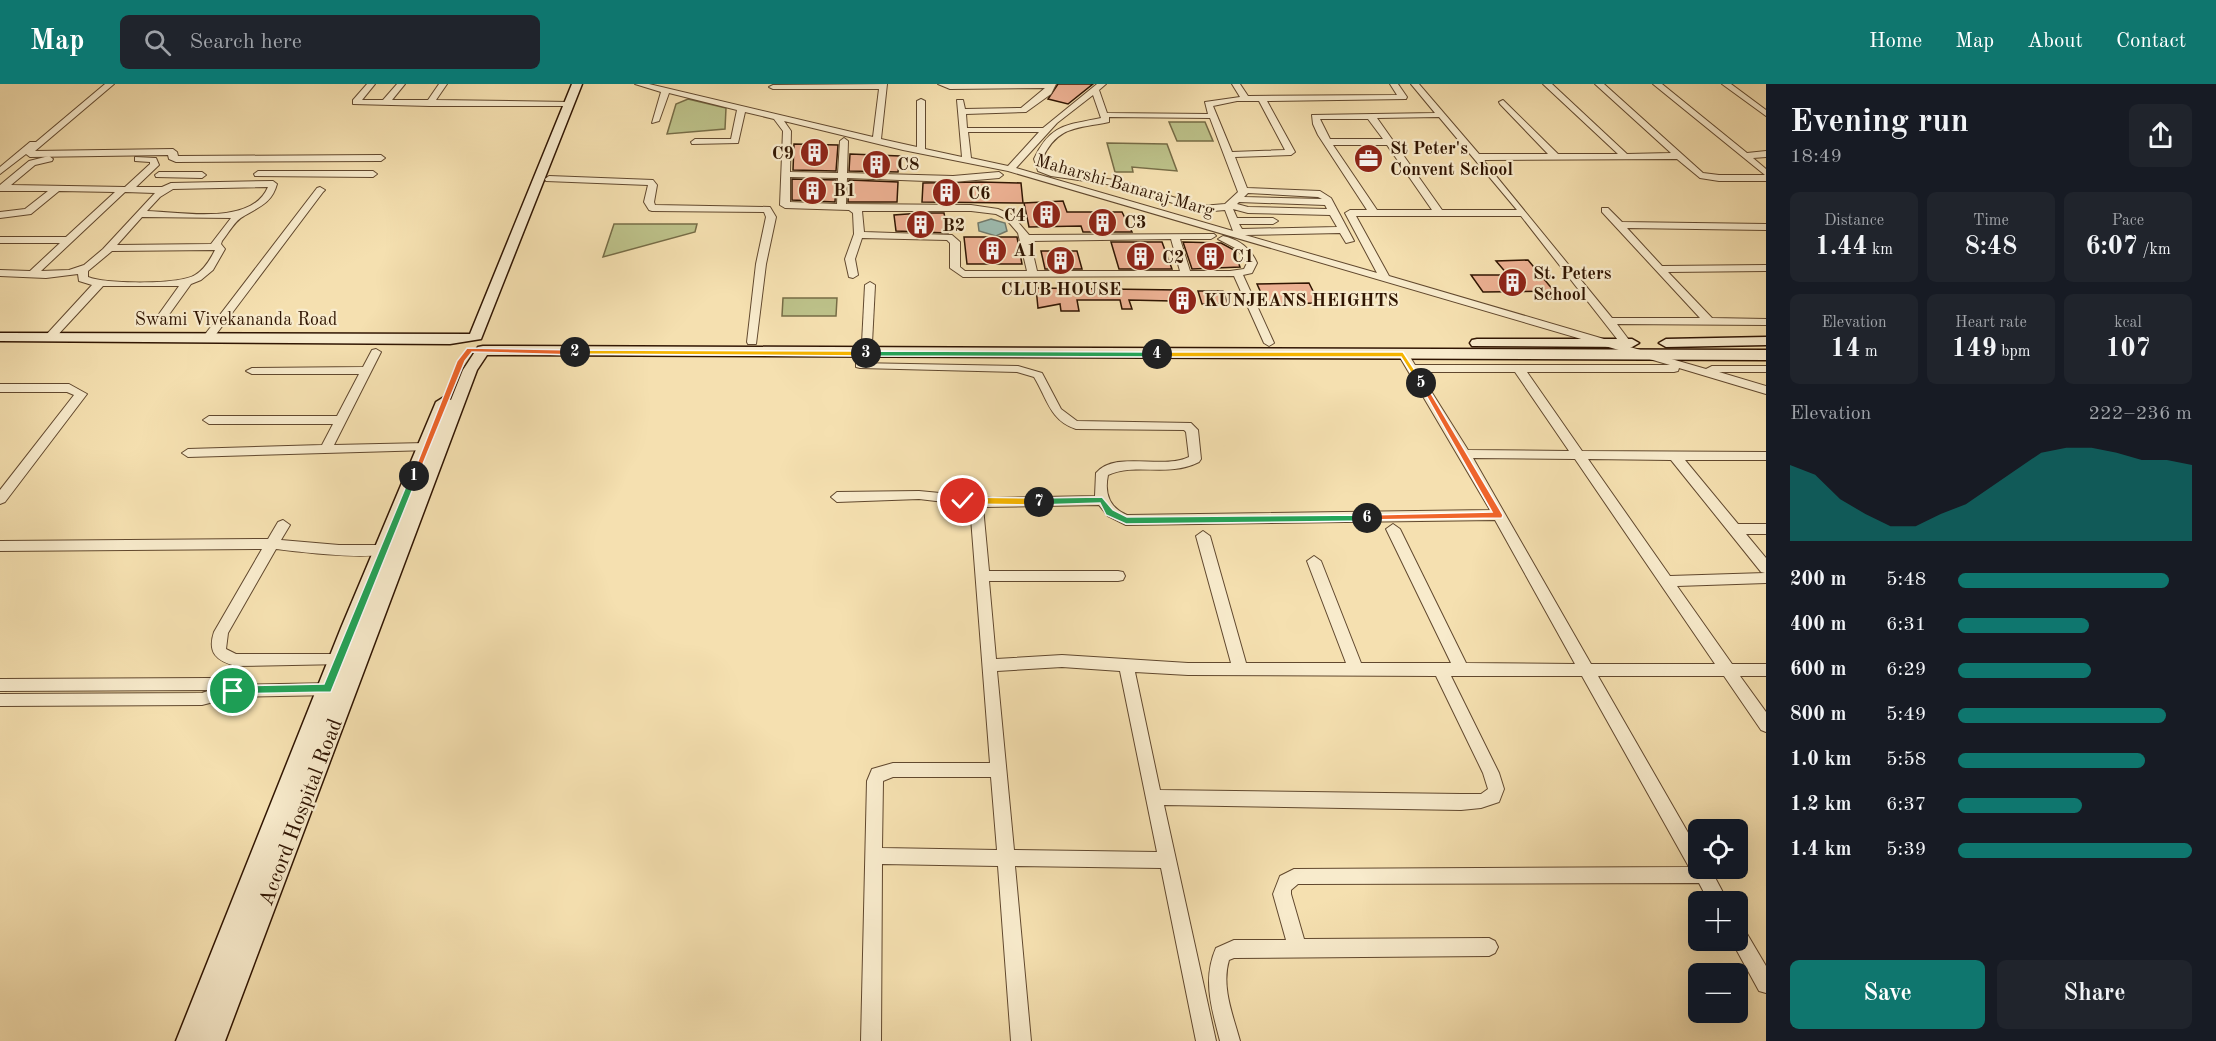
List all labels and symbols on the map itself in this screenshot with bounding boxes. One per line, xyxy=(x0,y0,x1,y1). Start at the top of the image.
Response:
building icon: C9 xyxy=(799,137,831,169)
place label: St Peter's Convent School xyxy=(1390,140,1513,179)
office icon: St Peter's Convent School xyxy=(1353,142,1385,174)
place label: C9 xyxy=(772,145,794,163)
building icon: C8 xyxy=(860,148,892,180)
street label: Maharshi Banaraj Marg xyxy=(1033,152,1217,220)
place label: C8 xyxy=(897,156,919,174)
building icon: B1 xyxy=(796,174,828,206)
building icon: C6 xyxy=(931,177,963,209)
place label: B1 xyxy=(833,182,856,200)
place label: C6 xyxy=(968,185,990,203)
building icon: C4 xyxy=(1031,199,1063,231)
building icon: C3 xyxy=(1087,206,1119,238)
place label: C4 xyxy=(1004,207,1026,225)
building icon: B2 xyxy=(905,209,937,241)
place label: C3 xyxy=(1124,214,1146,232)
place label: B2 xyxy=(942,217,965,235)
building icon: A1 xyxy=(976,234,1008,266)
building icon: C1 xyxy=(1195,240,1227,272)
building icon: C2 xyxy=(1125,241,1157,273)
place label: A1 xyxy=(1013,242,1037,260)
building icon: CLUB HOUSE xyxy=(1045,244,1077,276)
place label: C1 xyxy=(1232,248,1254,266)
place label: C2 xyxy=(1162,249,1184,267)
place label: St. Peters School xyxy=(1533,265,1612,304)
building icon: St. Peters School xyxy=(1496,267,1528,299)
place label: CLUB HOUSE xyxy=(1001,281,1121,299)
building icon: KUNJEANS HEIGHTS xyxy=(1167,284,1199,316)
place label: KUNJEANS HEIGHTS xyxy=(1204,292,1399,310)
street label: Swami Vivekananda Road xyxy=(135,311,337,329)
pin: 2 xyxy=(560,337,590,367)
pin: 3 xyxy=(851,338,881,368)
pin: 4 xyxy=(1142,339,1172,369)
pin: 5 xyxy=(1406,368,1436,398)
pin: 1 xyxy=(399,461,429,491)
pin xyxy=(937,475,988,526)
pin: 7 xyxy=(1024,487,1054,517)
pin: 6 xyxy=(1352,503,1382,533)
pin xyxy=(207,665,258,716)
street label: Accord Hospital Road xyxy=(256,716,347,909)

